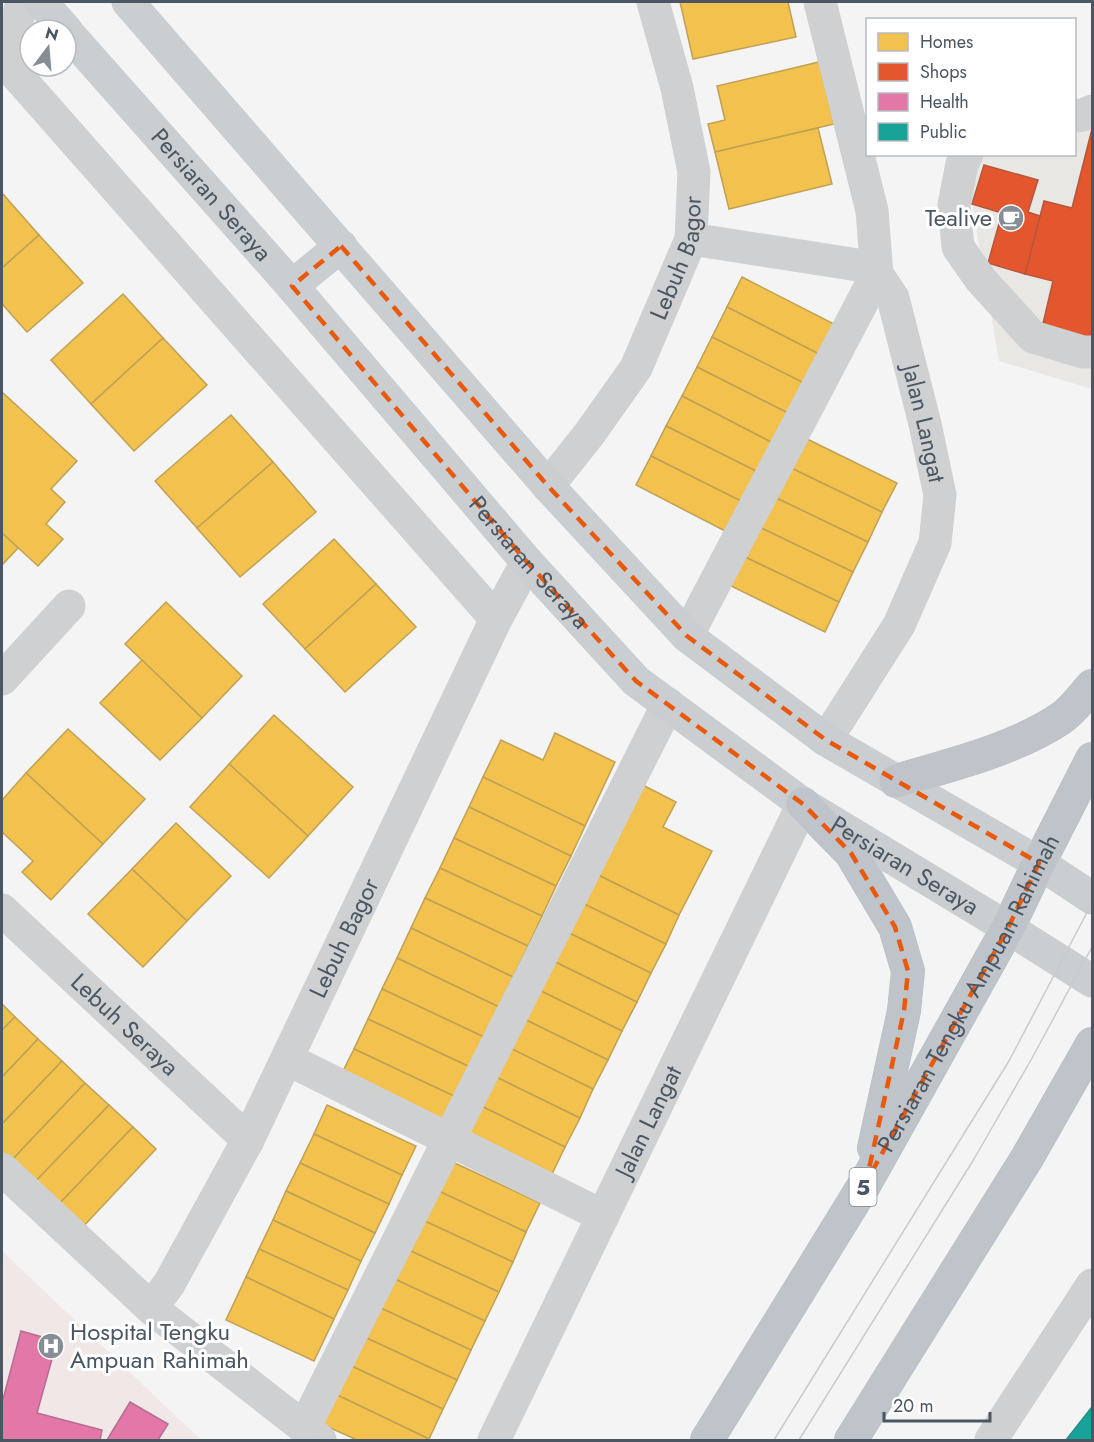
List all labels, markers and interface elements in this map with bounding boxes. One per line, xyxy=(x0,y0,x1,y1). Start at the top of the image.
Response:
north arrow xyxy=(18,18,78,78)
legend xyxy=(866,18,1076,156)
text: N xyxy=(43,21,61,47)
text: Homes xyxy=(920,29,973,55)
text: Shops xyxy=(920,59,967,85)
text: Health xyxy=(920,89,969,115)
text: Public xyxy=(920,119,967,145)
street label: Persiaran Seraya xyxy=(143,120,280,269)
street label: Lebuh Bagor xyxy=(641,194,710,325)
place label: Tealive xyxy=(925,200,992,235)
cafe icon: Tealive xyxy=(996,203,1026,233)
street label: Jalan Langat xyxy=(893,358,955,486)
street label: Persiaran Seraya xyxy=(461,488,598,637)
street label: Persiaran Seraya xyxy=(824,807,986,923)
street label: Persiaran Tengku Ampuan Rahimah xyxy=(868,828,1068,1158)
street label: Lebuh Bagor xyxy=(300,871,388,1004)
street label: Lebuh Seraya xyxy=(63,965,187,1084)
street label: Jalan Langat xyxy=(605,1059,690,1186)
road number: 5 xyxy=(850,1168,876,1206)
place label: Hospital Tengku Ampuan Rahimah xyxy=(70,1314,249,1377)
hospital icon: Hospital Tengku Ampuan Rahimah xyxy=(36,1331,66,1361)
scale bar xyxy=(884,1385,990,1423)
text: 20 m xyxy=(893,1393,933,1419)

